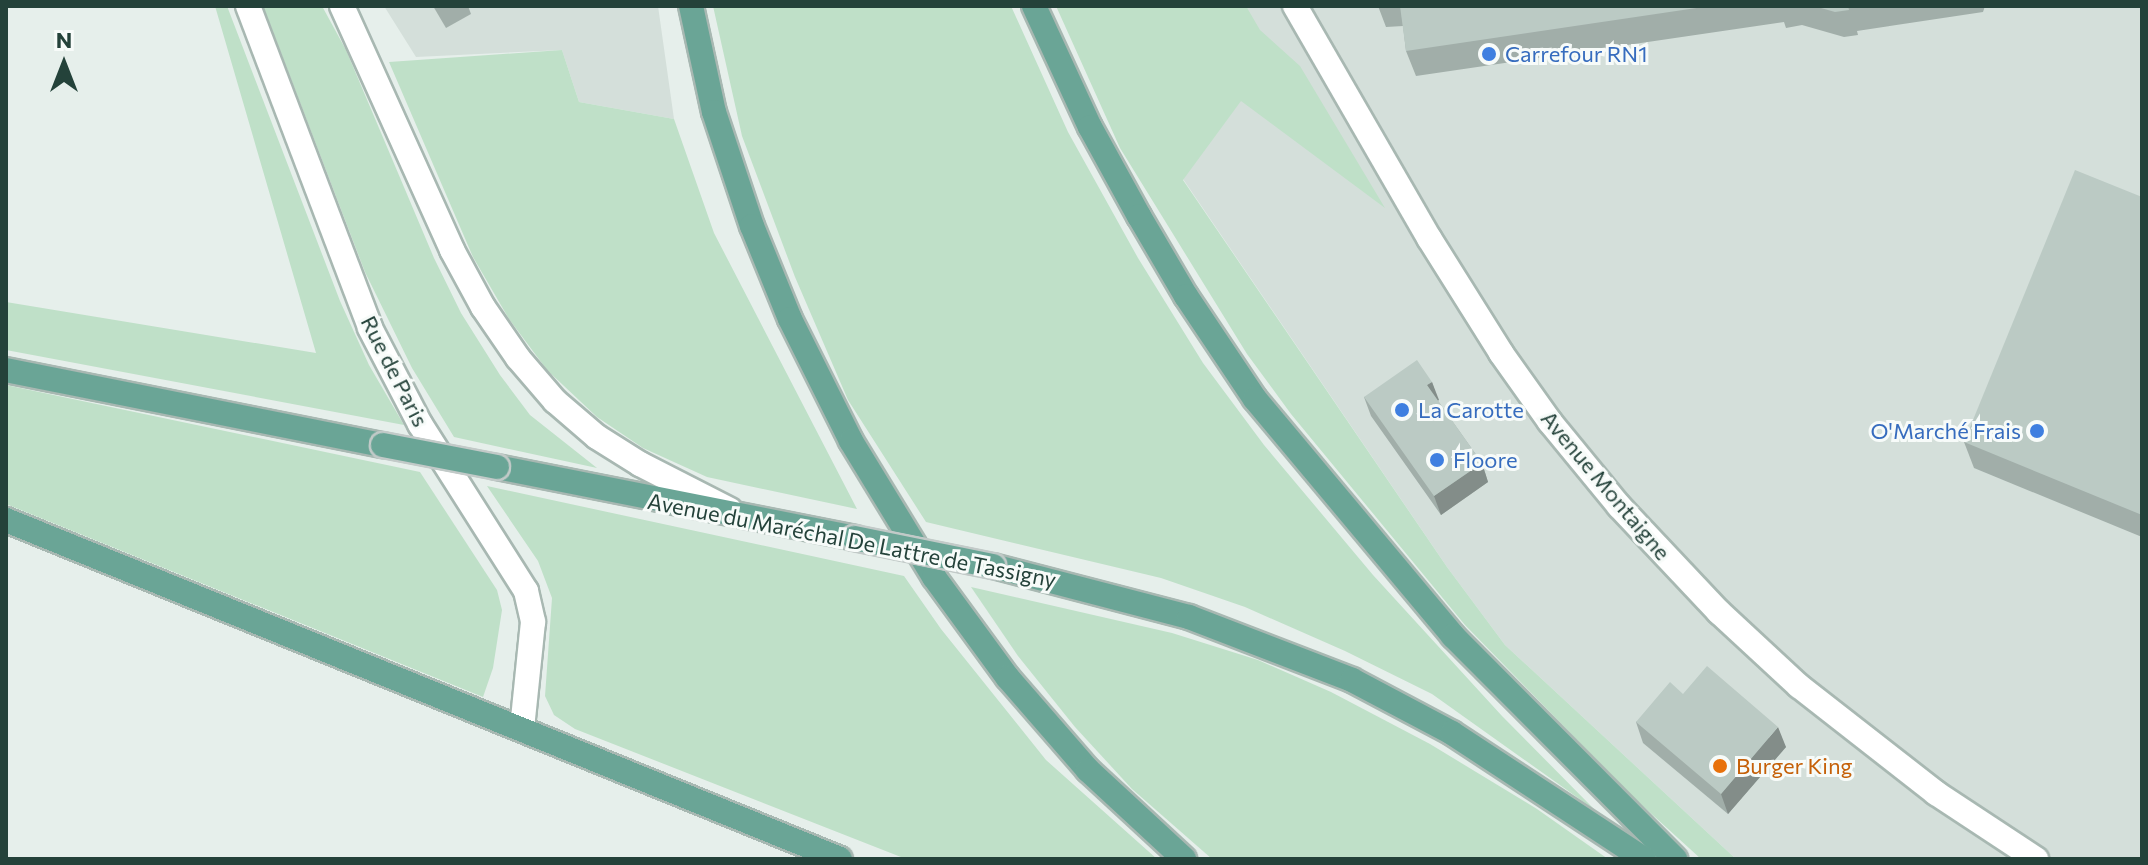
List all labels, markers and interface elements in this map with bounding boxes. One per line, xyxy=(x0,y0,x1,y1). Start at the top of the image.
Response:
north arrow xyxy=(24,24,104,104)
text: N xyxy=(56,26,72,53)
place label: Carrefour RN1 xyxy=(1505,41,1648,67)
marker: Carrefour RN1 xyxy=(1480,45,1498,63)
street label: Rue de Paris xyxy=(356,311,434,431)
place label: La Carotte xyxy=(1418,397,1524,423)
marker: La Carotte xyxy=(1393,401,1411,419)
street label: Avenue Montaigne xyxy=(1536,405,1676,565)
place label: O'Marché Frais xyxy=(1870,418,2021,444)
marker: O'Marché Frais xyxy=(2028,422,2046,440)
place label: Floore xyxy=(1453,447,1518,473)
marker: Floore xyxy=(1428,451,1446,469)
street label: Avenue du Maréchal De Lattre de Tassigny xyxy=(645,487,1059,593)
place label: Burger King xyxy=(1736,753,1853,779)
marker: Burger King xyxy=(1711,757,1729,775)

